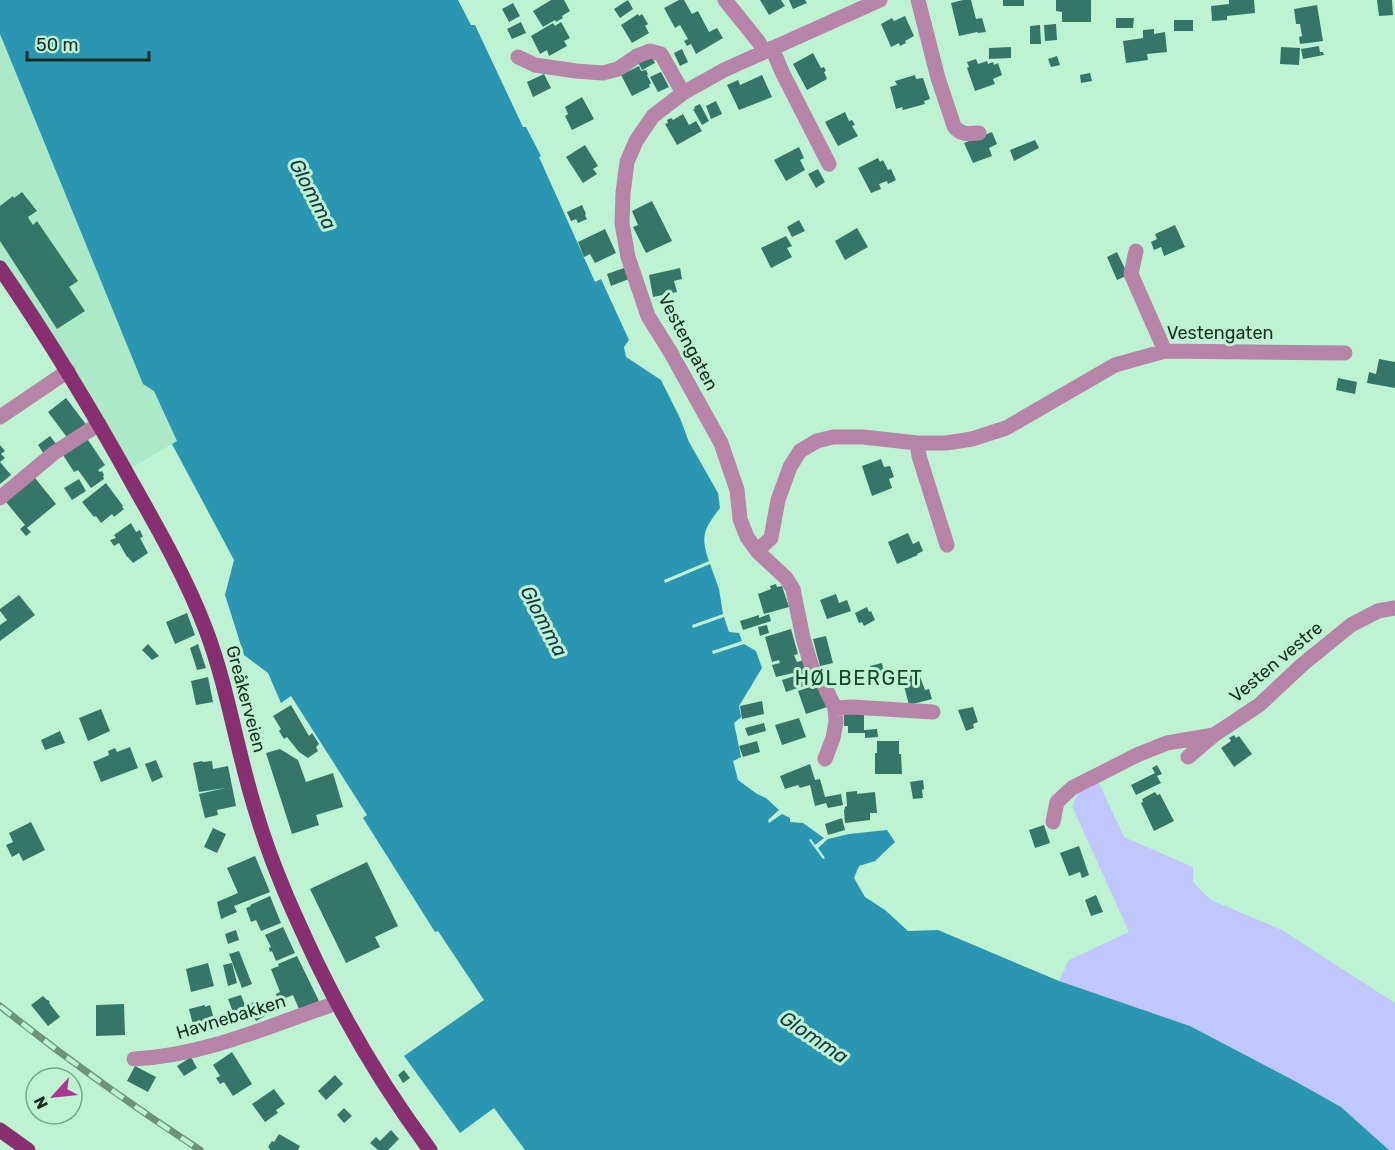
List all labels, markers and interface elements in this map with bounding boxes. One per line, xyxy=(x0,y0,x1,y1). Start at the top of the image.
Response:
scale bar xyxy=(27,24,148,62)
text: 50 m xyxy=(36,34,79,56)
water label: Glomma xyxy=(284,154,342,234)
street label: Vestengaten xyxy=(653,290,723,394)
street label: Vestengaten xyxy=(1167,322,1273,344)
water label: Glomma xyxy=(515,581,573,661)
street label: Vesten vestre xyxy=(1225,617,1327,707)
street label: Greåkerveien xyxy=(221,643,271,755)
district label: HØLBERGET xyxy=(795,666,923,690)
street label: Havnebakken xyxy=(174,990,288,1044)
water label: Glomma xyxy=(775,1005,853,1069)
north arrow xyxy=(24,1066,84,1126)
text: N xyxy=(30,1093,52,1112)

